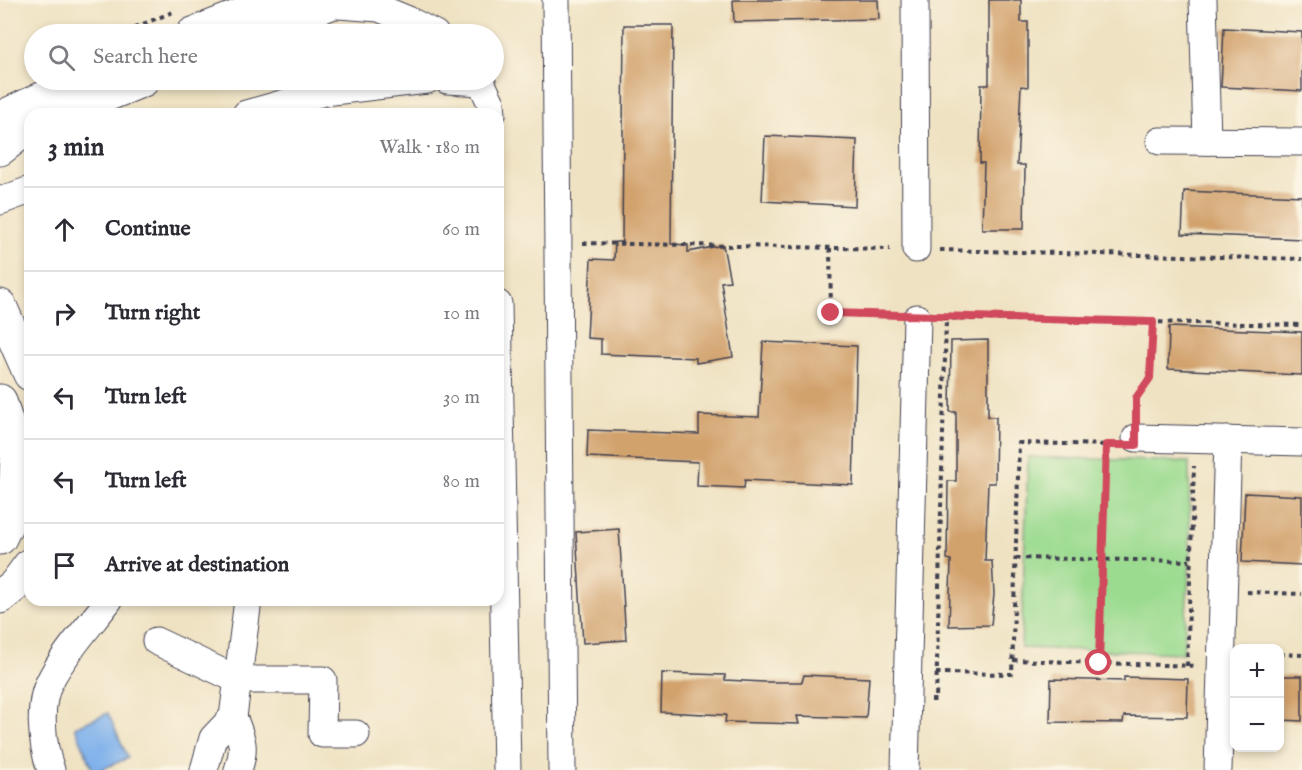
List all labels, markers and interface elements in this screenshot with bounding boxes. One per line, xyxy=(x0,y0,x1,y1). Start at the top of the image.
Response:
search box xyxy=(24,24,504,90)
icon: search xyxy=(45,41,78,74)
text: Search here xyxy=(93,43,198,71)
text: 3 min xyxy=(48,131,104,164)
text: Walk · 180 m xyxy=(379,135,480,160)
icon: ahead xyxy=(48,213,81,246)
text: Continue xyxy=(105,215,191,243)
text: 60 m xyxy=(442,217,480,242)
icon: right xyxy=(48,297,81,330)
text: Turn right xyxy=(105,299,200,327)
route end xyxy=(817,299,843,325)
text: 10 m xyxy=(443,301,480,326)
icon: left xyxy=(48,381,81,414)
text: Turn left xyxy=(105,383,187,411)
text: 30 m xyxy=(443,385,480,410)
icon: left xyxy=(48,465,81,498)
text: Turn left xyxy=(105,467,187,495)
text: 80 m xyxy=(443,469,480,494)
icon: arrive xyxy=(48,549,81,582)
text: Arrive at destination xyxy=(105,551,289,579)
map controls xyxy=(1230,644,1284,752)
button: + xyxy=(1230,644,1284,698)
route start xyxy=(1085,649,1111,675)
button: − xyxy=(1230,698,1284,752)

